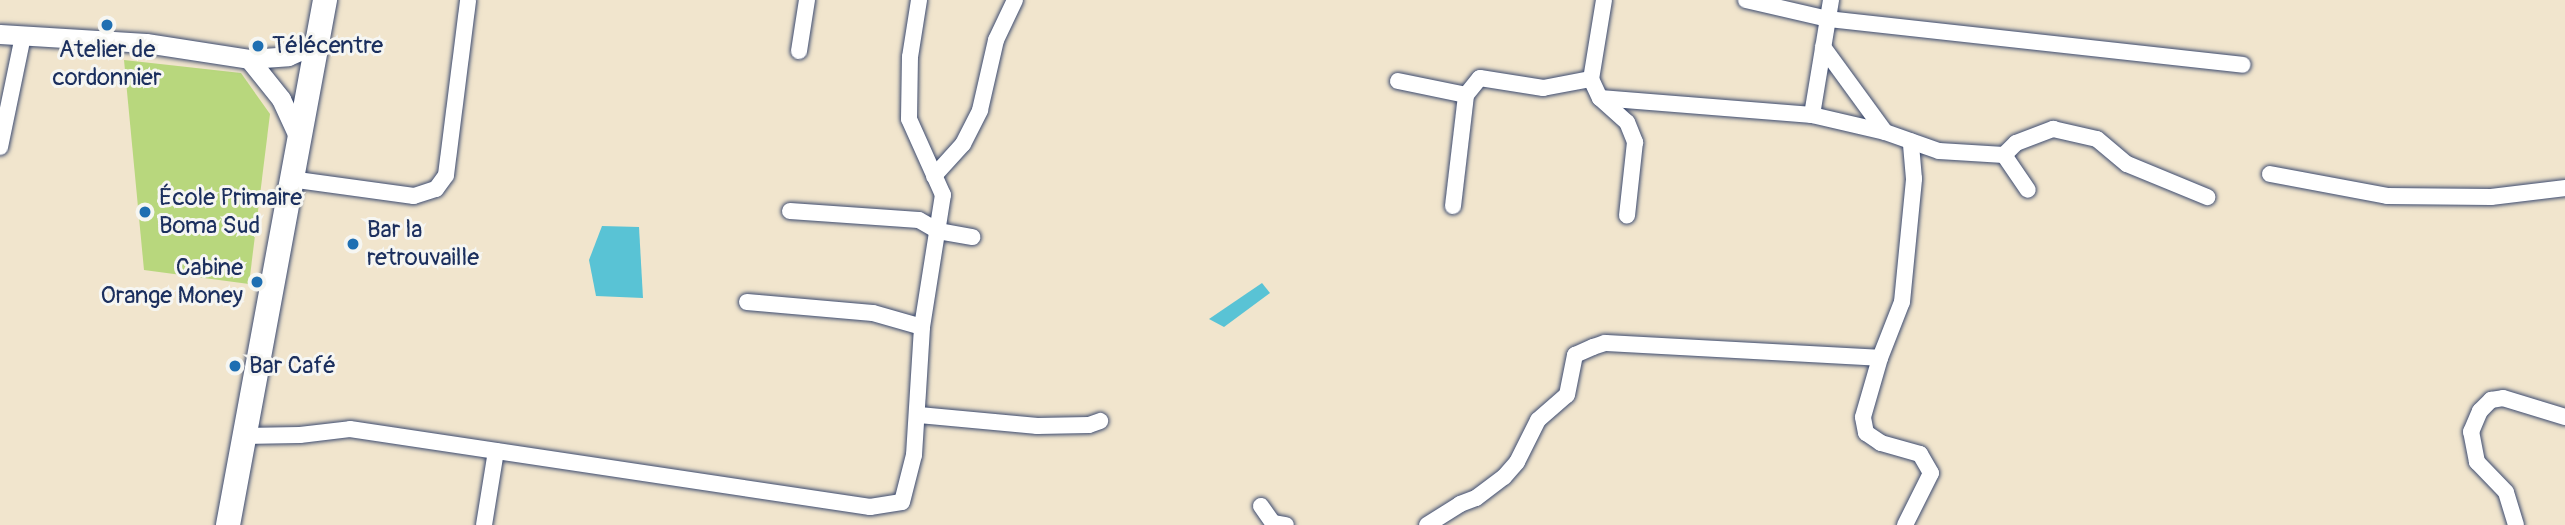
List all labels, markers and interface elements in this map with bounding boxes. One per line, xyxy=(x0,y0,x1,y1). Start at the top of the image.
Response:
marker: Atelier de cordonnier xyxy=(99,17,115,33)
place label: Télécentre xyxy=(272,32,383,60)
place label: Atelier de cordonnier xyxy=(53,36,161,92)
marker: Télécentre xyxy=(250,38,266,54)
place label: École Primaire Boma Sud xyxy=(159,184,302,240)
marker: École Primaire Boma Sud xyxy=(137,204,153,220)
place label: Bar la retrouvaille xyxy=(367,216,479,272)
marker: Bar la retrouvaille xyxy=(345,236,361,252)
place label: Cabine Orange Money xyxy=(100,254,243,310)
marker: Cabine Orange Money xyxy=(249,274,265,290)
place label: Bar Café xyxy=(249,352,336,380)
marker: Bar Café xyxy=(227,358,243,374)

